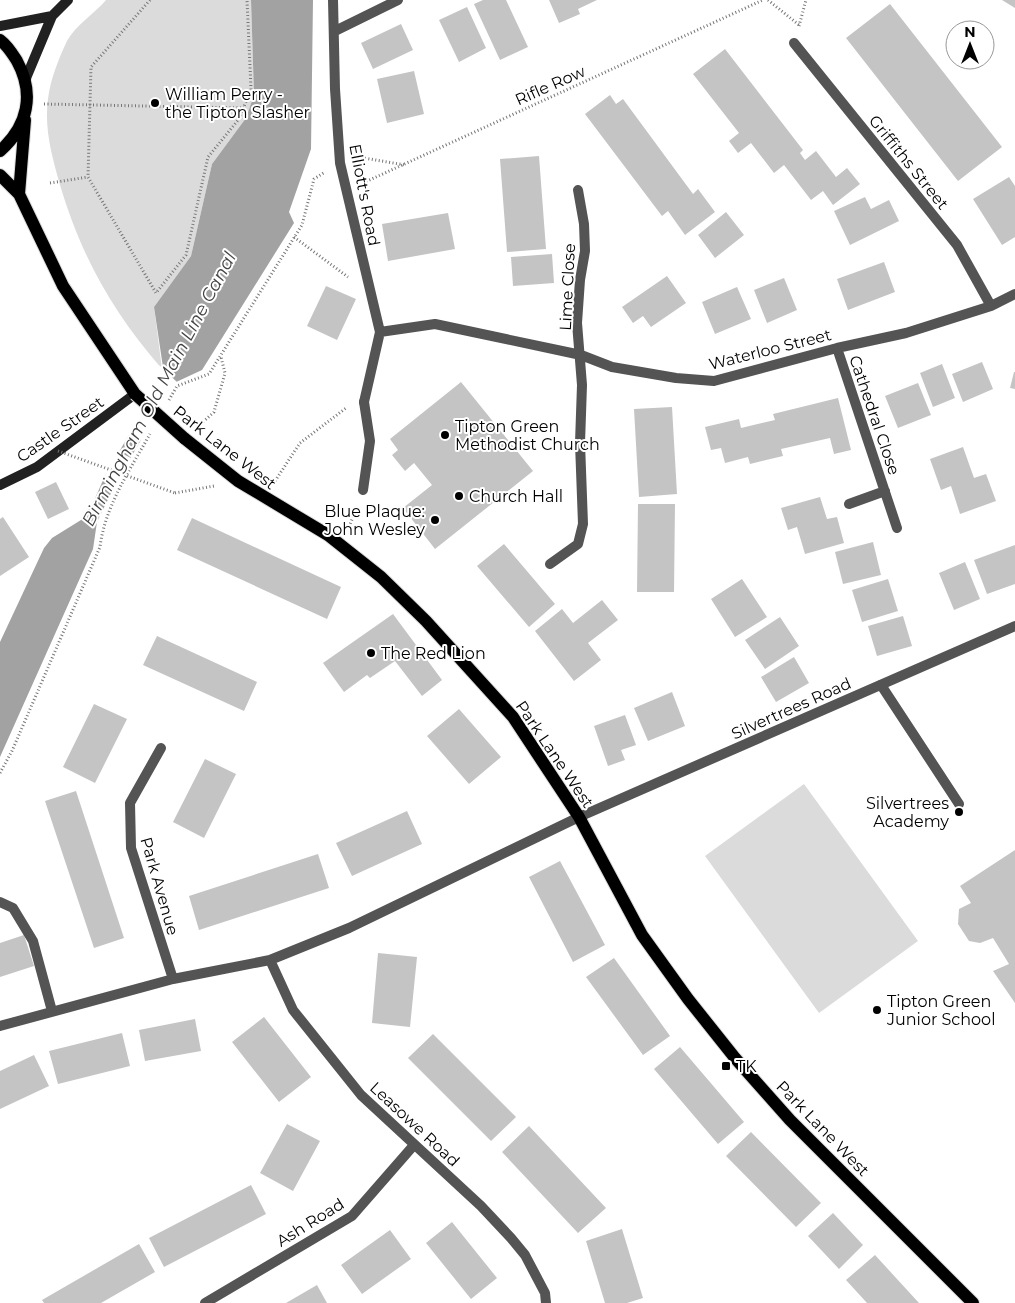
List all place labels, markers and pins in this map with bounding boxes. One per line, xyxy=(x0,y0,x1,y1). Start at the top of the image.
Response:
place label: William Perry - the Tipton Slasher xyxy=(165,85,310,122)
marker: William Perry - the Tipton Slasher xyxy=(149,97,161,109)
place label: Tipton Green Methodist Church xyxy=(455,417,600,454)
marker: Tipton Green Methodist Church xyxy=(439,429,451,441)
place label: Church Hall xyxy=(469,487,563,506)
marker: Church Hall xyxy=(453,490,465,502)
place label: Blue Plaque: John Wesley xyxy=(323,502,425,539)
marker: Blue Plaque: John Wesley xyxy=(429,514,441,526)
place label: The Red Lion xyxy=(381,644,486,663)
marker: The Red Lion xyxy=(365,647,377,659)
place label: Silvertrees Academy xyxy=(866,794,949,831)
marker: Silvertrees Academy xyxy=(953,806,965,818)
place label: Tipton Green Junior School xyxy=(886,992,995,1029)
marker: Tipton Green Junior School xyxy=(871,1004,883,1016)
place label: TK xyxy=(736,1057,757,1076)
marker: TK xyxy=(720,1060,732,1072)

